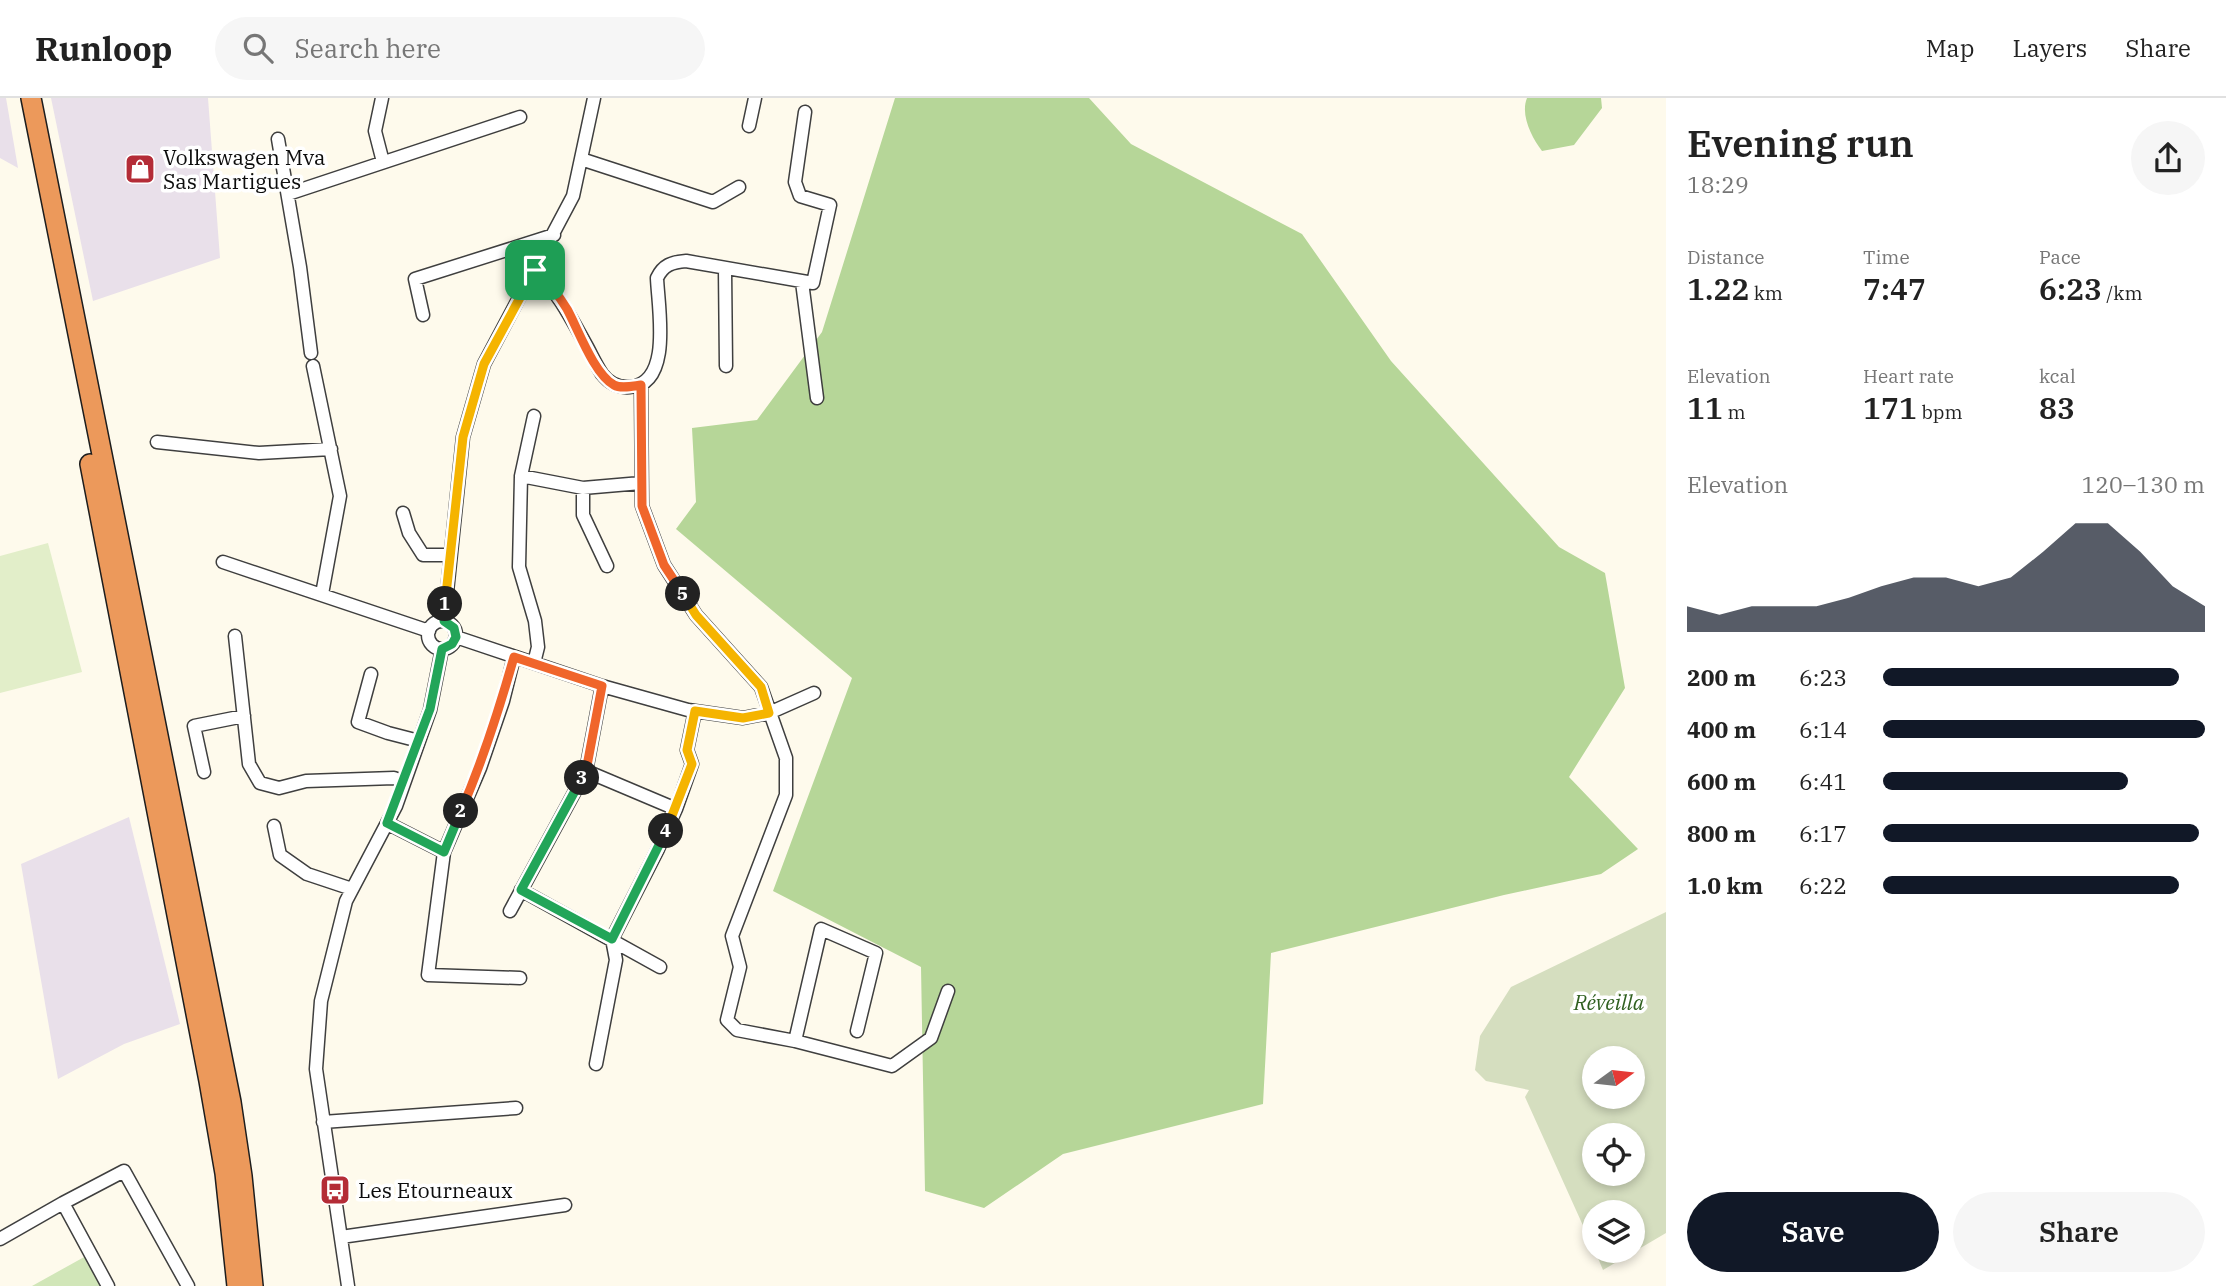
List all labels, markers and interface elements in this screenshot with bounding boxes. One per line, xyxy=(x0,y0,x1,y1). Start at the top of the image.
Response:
search box xyxy=(215,17,705,80)
text: Runloop xyxy=(35,27,173,70)
icon: search xyxy=(239,29,277,67)
text: Search here xyxy=(295,31,441,65)
text: Map xyxy=(1926,32,1974,64)
text: Layers xyxy=(2012,32,2087,64)
text: Share xyxy=(2125,32,2191,64)
text: Evening run xyxy=(1687,118,1914,167)
button: share xyxy=(2131,121,2205,195)
place label: Volkswagen Mva Sas Martigues xyxy=(163,143,325,195)
shop icon: Volkswagen Mva Sas Martigues xyxy=(123,152,157,186)
text: 18:29 xyxy=(1687,169,1749,199)
pin xyxy=(505,240,565,300)
text: Distance xyxy=(1687,245,1765,269)
text: Time xyxy=(1863,245,1910,269)
text: Pace xyxy=(2039,245,2081,269)
icon: arrive xyxy=(516,251,554,289)
text: 1.22 xyxy=(1687,269,1749,308)
text: 7:47 xyxy=(1863,269,1926,308)
text: 6:23 xyxy=(2039,269,2102,308)
text: km xyxy=(1749,281,1783,305)
text: /km xyxy=(2102,281,2143,305)
text: Elevation xyxy=(1687,364,1771,388)
text: Heart rate xyxy=(1863,364,1954,388)
text: kcal xyxy=(2039,364,2076,388)
text: 11 xyxy=(1687,388,1723,427)
text: 171 xyxy=(1863,388,1917,427)
text: 83 xyxy=(2039,388,2075,427)
text: m xyxy=(1723,400,1746,424)
text: bpm xyxy=(1917,400,1963,424)
text: Elevation xyxy=(1687,469,1788,499)
text: 120–130 m xyxy=(2081,469,2205,499)
pin: 5 xyxy=(666,576,700,612)
text: 5 xyxy=(677,581,688,605)
pin: 1 xyxy=(428,587,462,622)
text: 1 xyxy=(439,591,450,615)
text: 200 m xyxy=(1687,662,1756,692)
text: 6:23 xyxy=(1799,662,1847,692)
text: 400 m xyxy=(1687,714,1756,744)
text: 6:14 xyxy=(1799,714,1847,744)
pin: 3 xyxy=(564,760,600,796)
text: 3 xyxy=(576,765,587,789)
text: 600 m xyxy=(1687,766,1756,796)
text: 6:41 xyxy=(1799,766,1847,796)
pin: 2 xyxy=(444,794,478,828)
text: 2 xyxy=(455,798,466,822)
pin: 4 xyxy=(648,814,684,848)
text: 4 xyxy=(660,818,671,842)
text: 800 m xyxy=(1687,818,1756,848)
text: 6:17 xyxy=(1799,818,1847,848)
text: 1.0 km xyxy=(1687,870,1763,900)
text: 6:22 xyxy=(1799,870,1847,900)
park label: Réveilla xyxy=(1573,988,1645,1016)
north arrow xyxy=(1582,1046,1645,1110)
map controls xyxy=(1582,1046,1645,1263)
button: locate xyxy=(1582,1123,1645,1186)
bus stop icon: Les Etourneaux xyxy=(318,1173,352,1207)
place label: Les Etourneaux xyxy=(358,1176,513,1204)
button: Save xyxy=(1687,1192,1939,1272)
button: Share xyxy=(1953,1192,2205,1272)
button: layers xyxy=(1582,1200,1645,1263)

